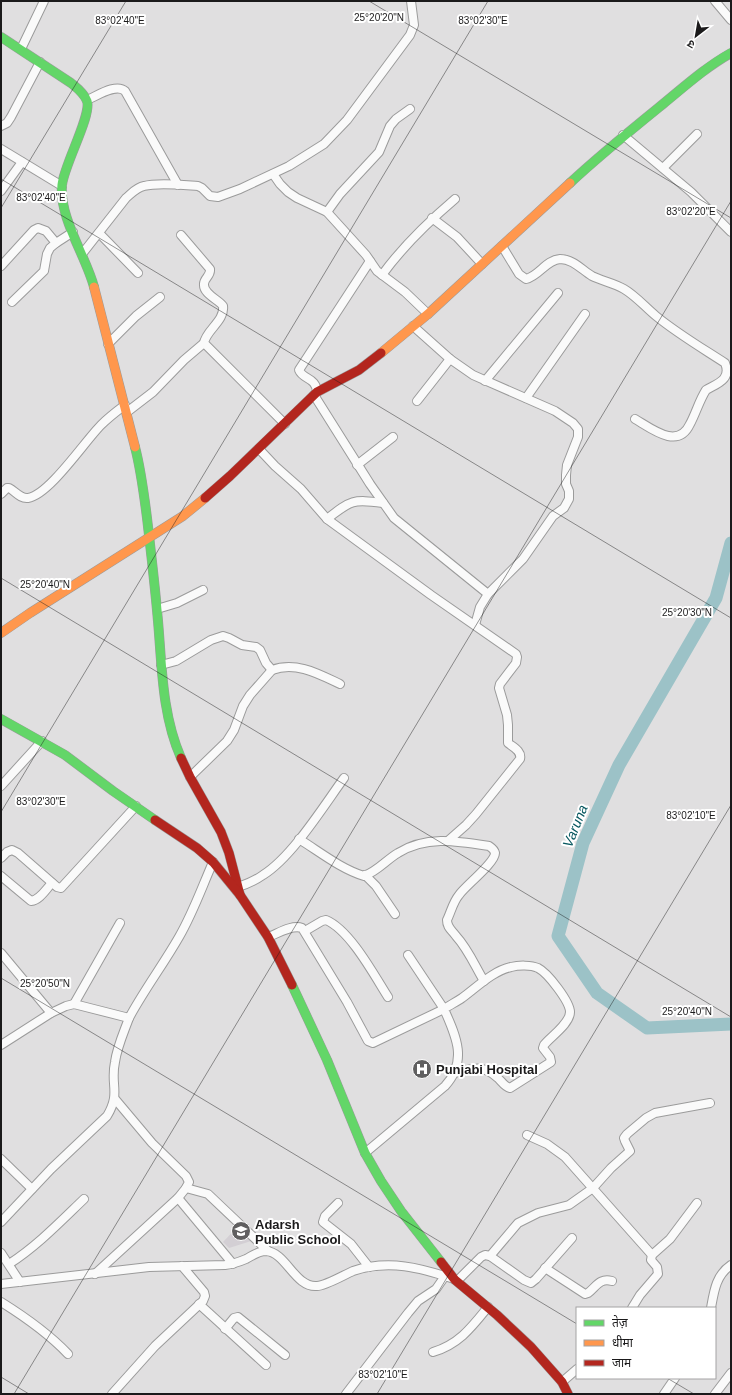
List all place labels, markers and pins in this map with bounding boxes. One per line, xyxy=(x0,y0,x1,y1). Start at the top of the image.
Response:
hospital icon: Punjabi Hospital xyxy=(411,1058,433,1080)
place label: Punjabi Hospital xyxy=(436,1062,538,1077)
place label: Adarsh Public School xyxy=(255,1217,341,1247)
school or university icon: Adarsh Public School xyxy=(230,1220,252,1242)

